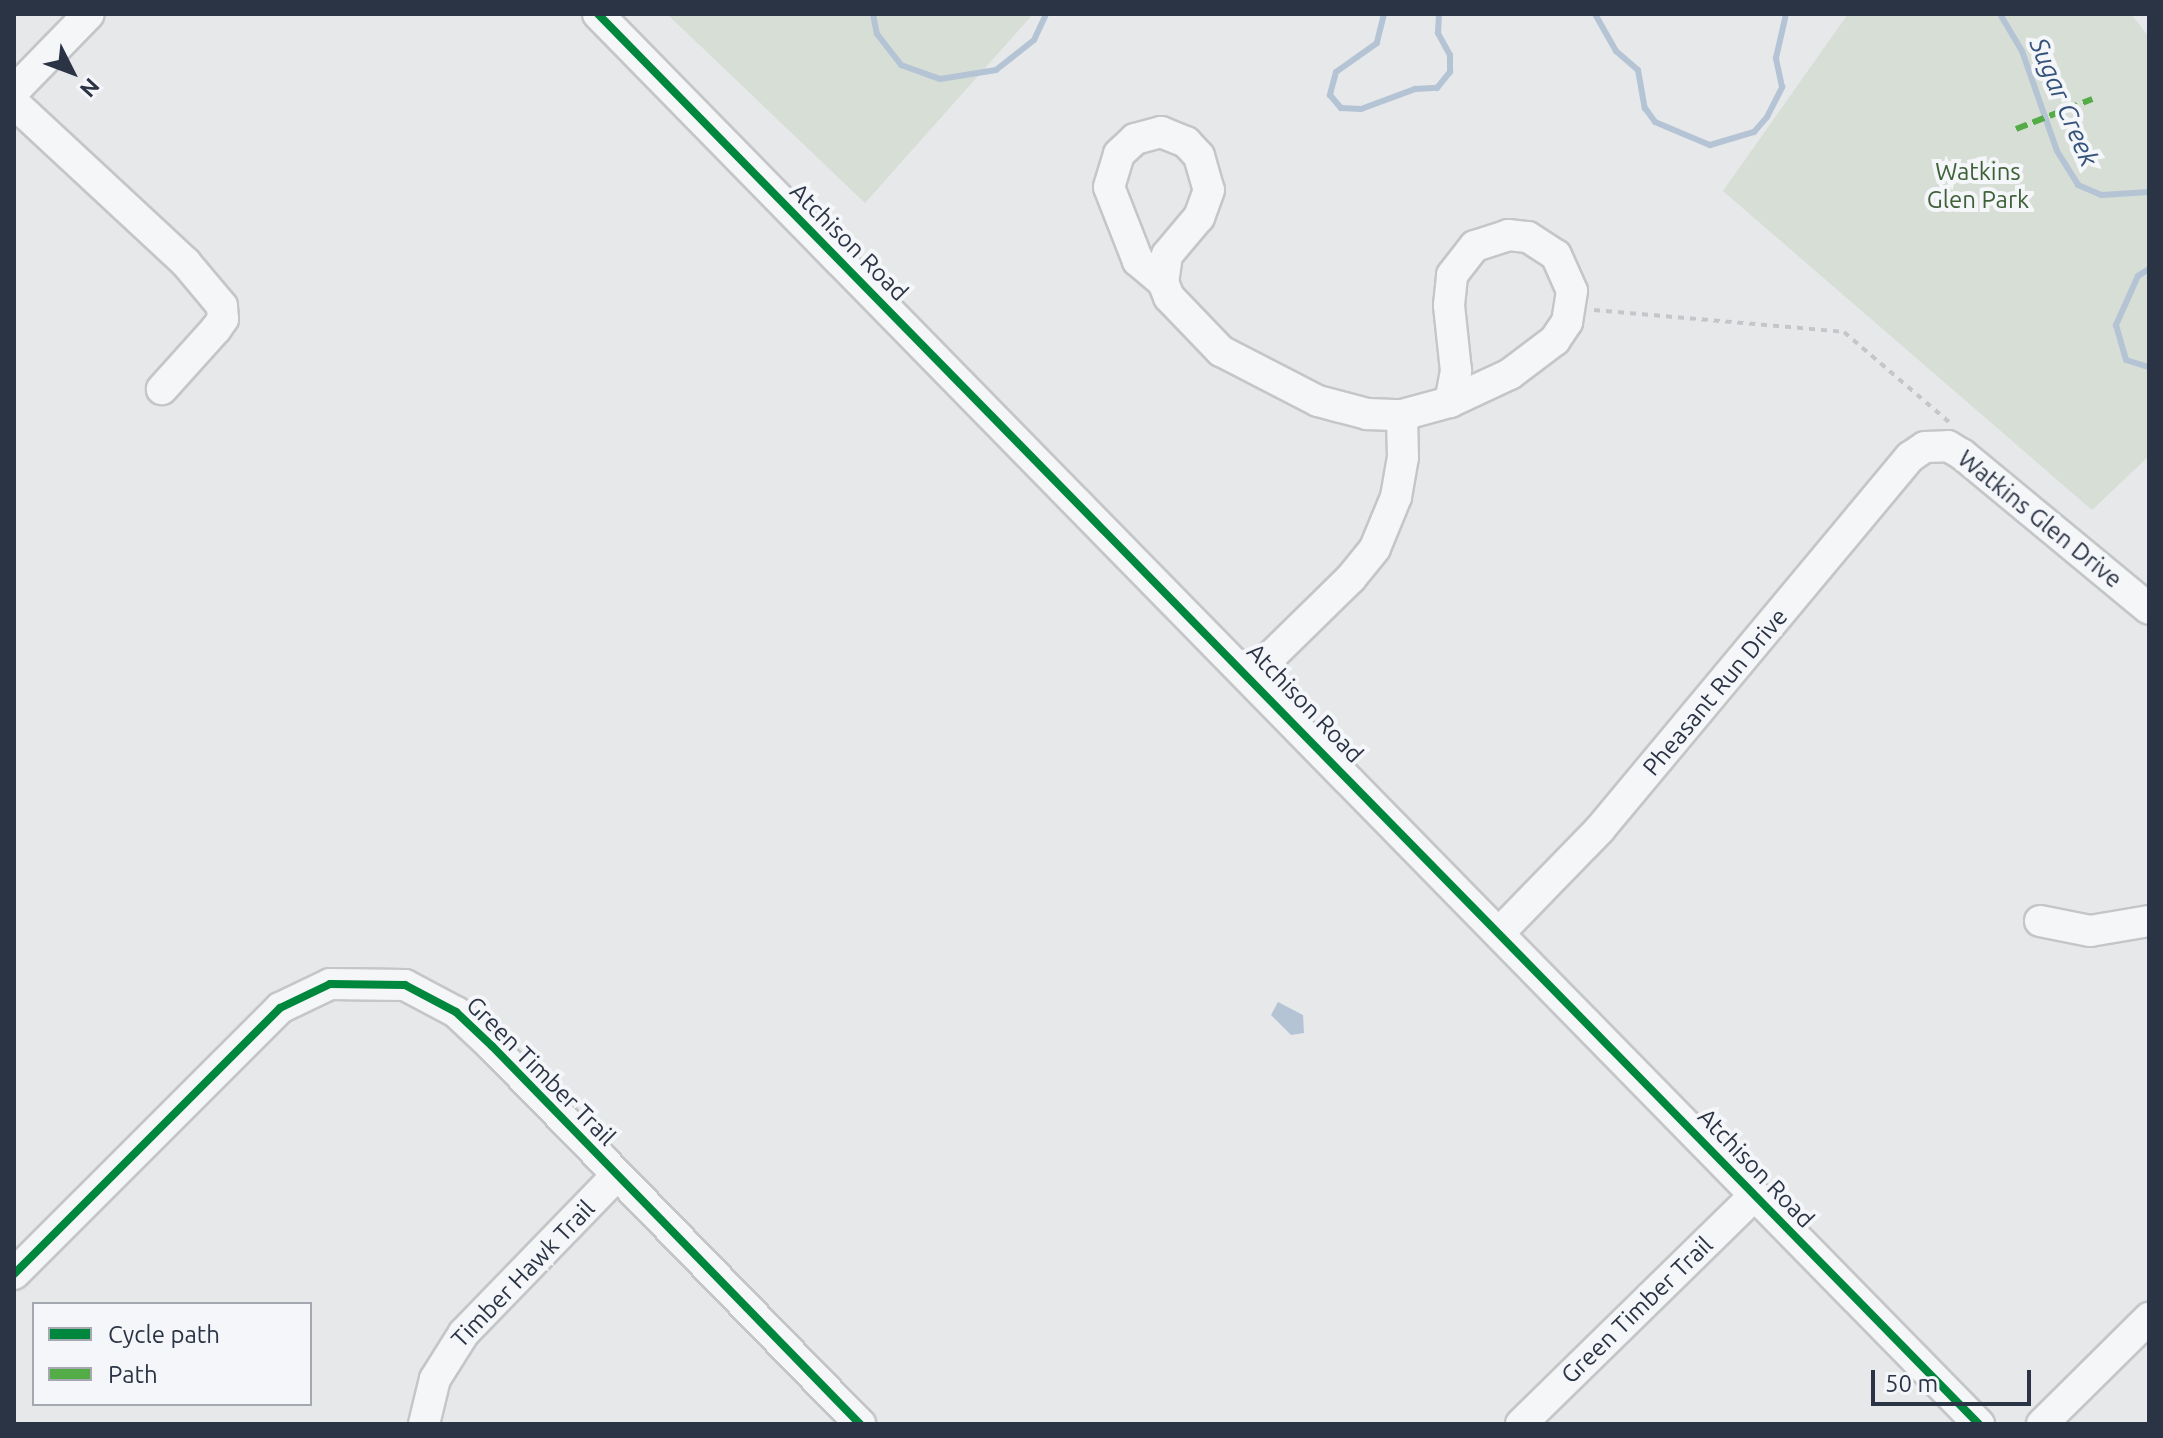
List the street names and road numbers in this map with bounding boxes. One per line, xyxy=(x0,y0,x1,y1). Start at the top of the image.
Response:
street label: Atchison Road xyxy=(784,177,914,307)
street label: Watkins Glen Drive xyxy=(1952,444,2128,594)
street label: Pheasant Run Drive xyxy=(1637,602,1793,782)
street label: Atchison Road xyxy=(1241,637,1369,769)
street label: Green Timber Trail xyxy=(460,990,622,1152)
street label: Atchison Road xyxy=(1692,1102,1820,1234)
street label: Timber Hawk Trail xyxy=(445,1194,601,1354)
street label: Green Timber Trail xyxy=(1555,1231,1719,1389)

